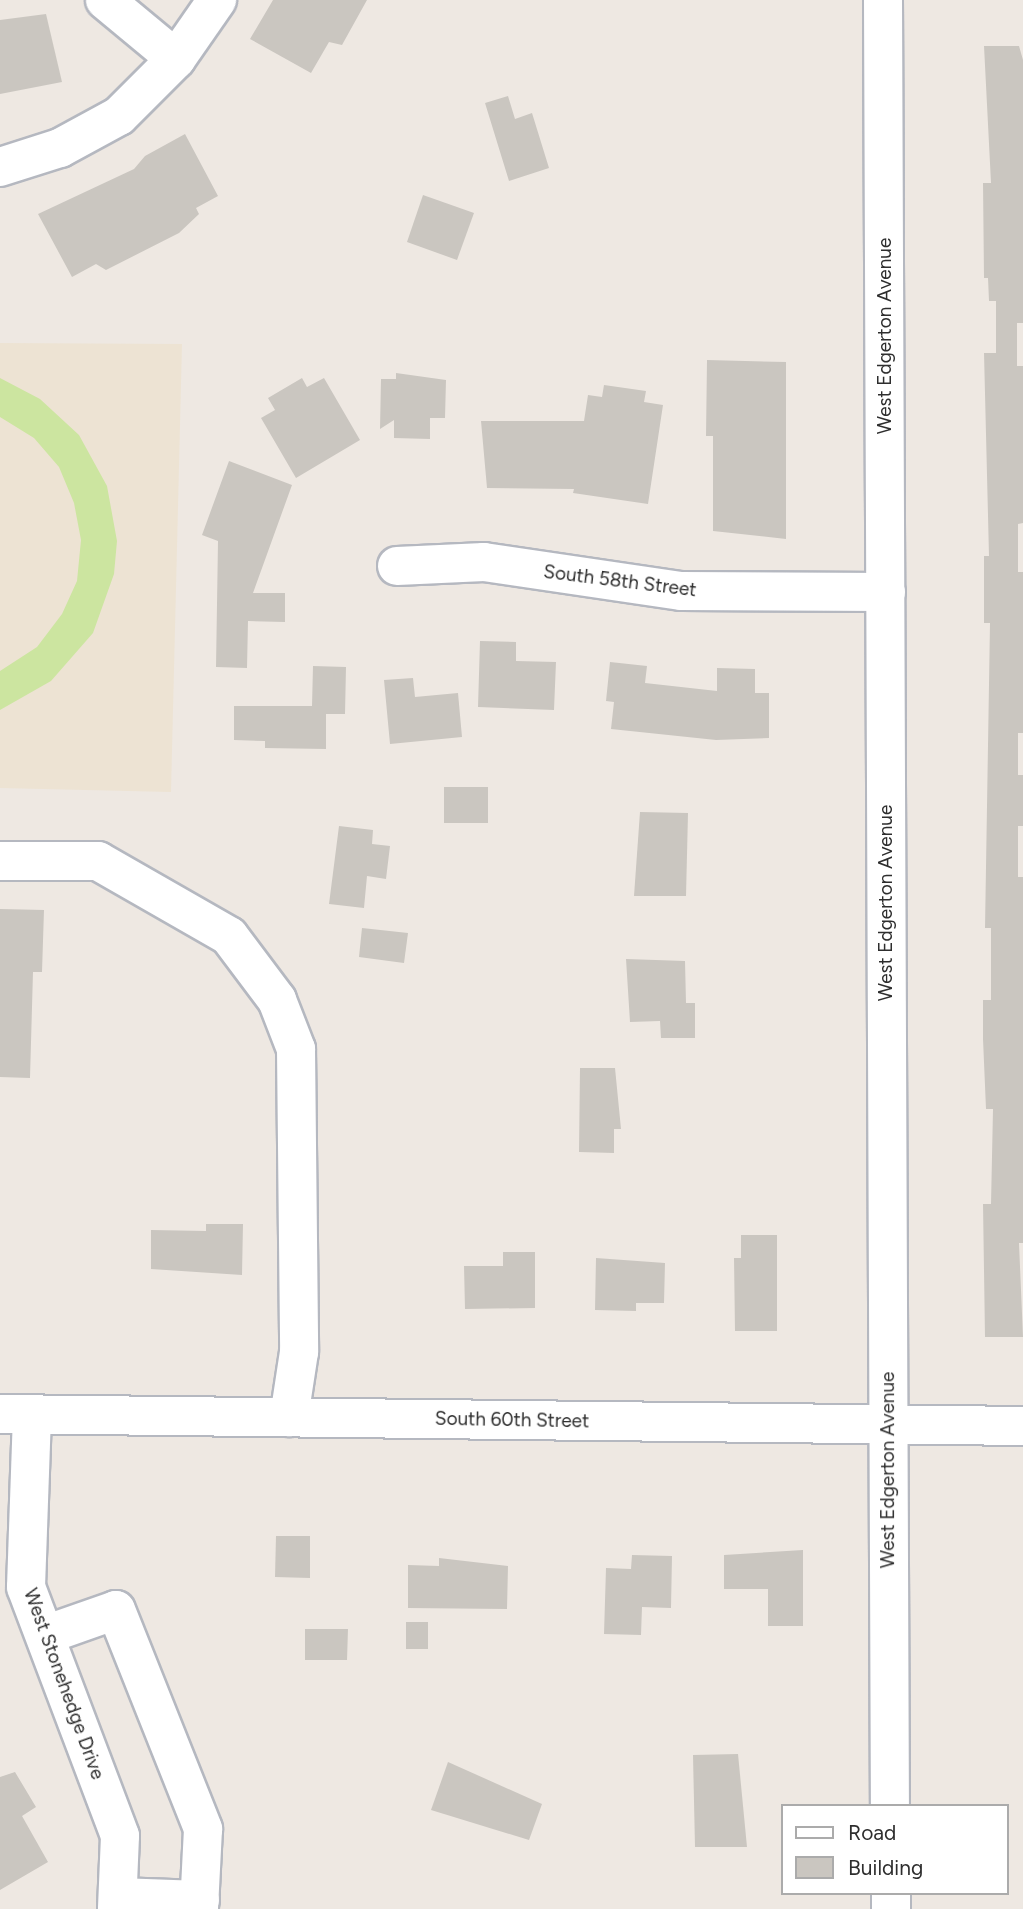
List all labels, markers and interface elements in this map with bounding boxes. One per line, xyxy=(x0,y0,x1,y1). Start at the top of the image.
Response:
street label: West Edgerton Avenue xyxy=(874,238,896,434)
street label: South 58th Street xyxy=(542,560,698,602)
street label: West Edgerton Avenue xyxy=(875,805,897,1001)
street label: West Edgerton Avenue xyxy=(877,1372,899,1568)
street label: South 60th Street xyxy=(435,1407,589,1433)
street label: West Stonehedge Drive xyxy=(19,1585,109,1783)
legend xyxy=(782,1804,1009,1895)
text: Road xyxy=(848,1820,896,1845)
text: Building xyxy=(848,1855,923,1880)

